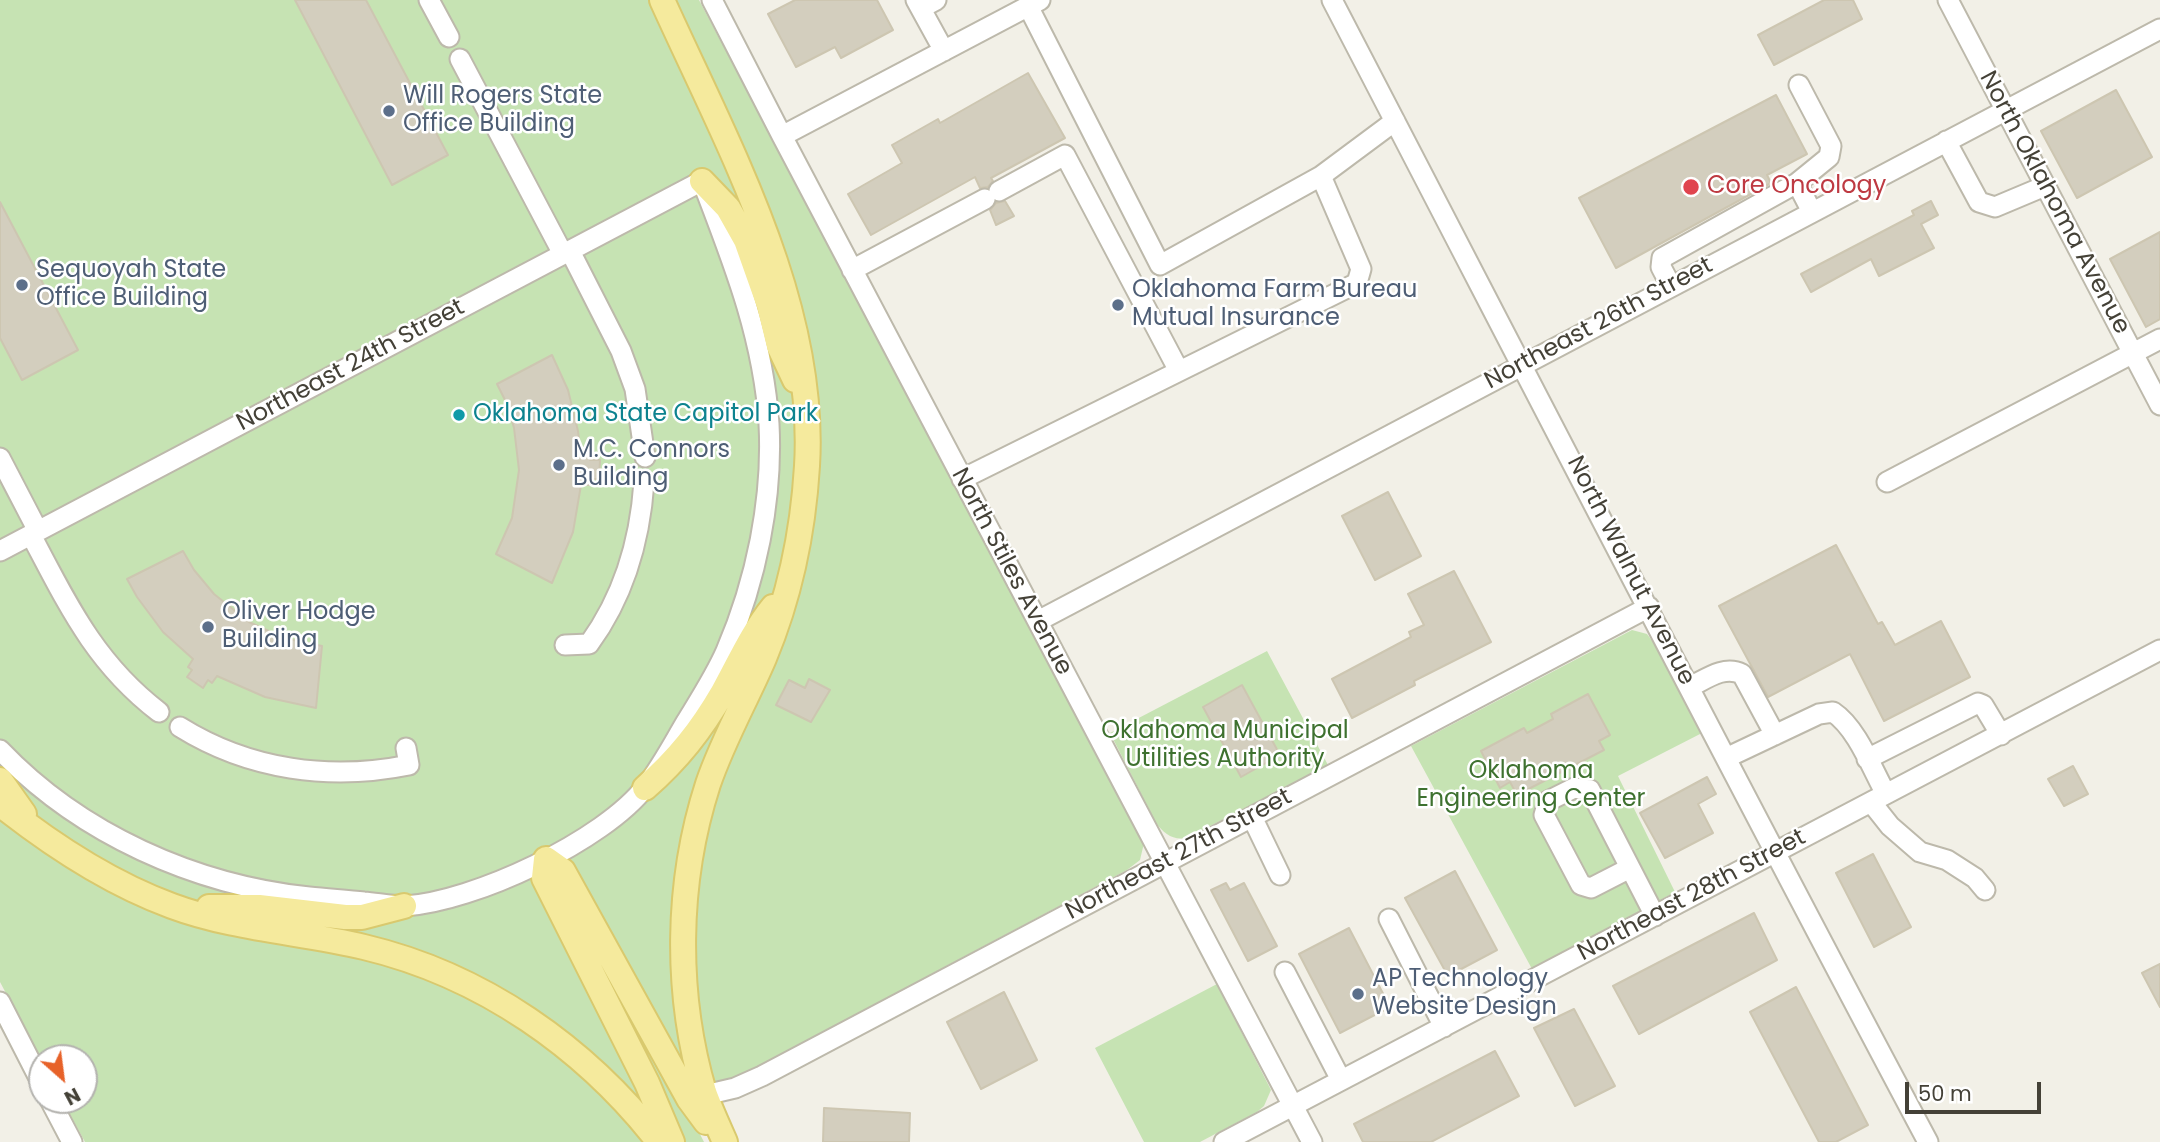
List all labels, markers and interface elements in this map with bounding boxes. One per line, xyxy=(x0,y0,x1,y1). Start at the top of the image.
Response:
street label: North Oklahoma Avenue xyxy=(1972,67,2136,339)
place label: Will Rogers State Office Building xyxy=(403,83,602,139)
marker: Will Rogers State Office Building xyxy=(381,103,397,119)
place label: Core Oncology xyxy=(1707,173,1886,201)
marker: Core Oncology xyxy=(1681,177,1701,197)
street label: Northeast 26th Street xyxy=(1480,252,1718,396)
place label: Sequoyah State Office Building xyxy=(36,257,226,313)
marker: Sequoyah State Office Building xyxy=(14,277,30,293)
place label: Oklahoma Farm Bureau Mutual Insurance xyxy=(1132,277,1417,333)
street label: Northeast 24th Street xyxy=(232,294,470,438)
marker: Oklahoma Farm Bureau Mutual Insurance xyxy=(1110,297,1126,313)
place label: Oklahoma State Capitol Park xyxy=(473,401,818,429)
marker: Oklahoma State Capitol Park xyxy=(451,407,467,423)
place label: M.C. Connors Building xyxy=(573,437,730,493)
street label: North Walnut Avenue xyxy=(1560,452,1700,690)
marker: M.C. Connors Building xyxy=(551,457,567,473)
street label: North Stiles Avenue xyxy=(944,464,1078,680)
place label: Oliver Hodge Building xyxy=(222,599,376,655)
marker: Oliver Hodge Building xyxy=(200,619,216,635)
park label: Oklahoma Municipal Utilities Authority xyxy=(1101,718,1349,774)
park label: Oklahoma Engineering Center xyxy=(1416,758,1646,814)
street label: Northeast 27th Street xyxy=(1061,783,1297,927)
street label: Northeast 28th Street xyxy=(1573,824,1811,968)
place label: AP Technology Website Design xyxy=(1372,966,1557,1022)
marker: AP Technology Website Design xyxy=(1350,986,1366,1002)
north arrow xyxy=(28,1044,98,1114)
scale bar xyxy=(1908,1068,2044,1112)
text: 50 m xyxy=(1918,1079,1972,1108)
text: N xyxy=(60,1081,85,1111)

